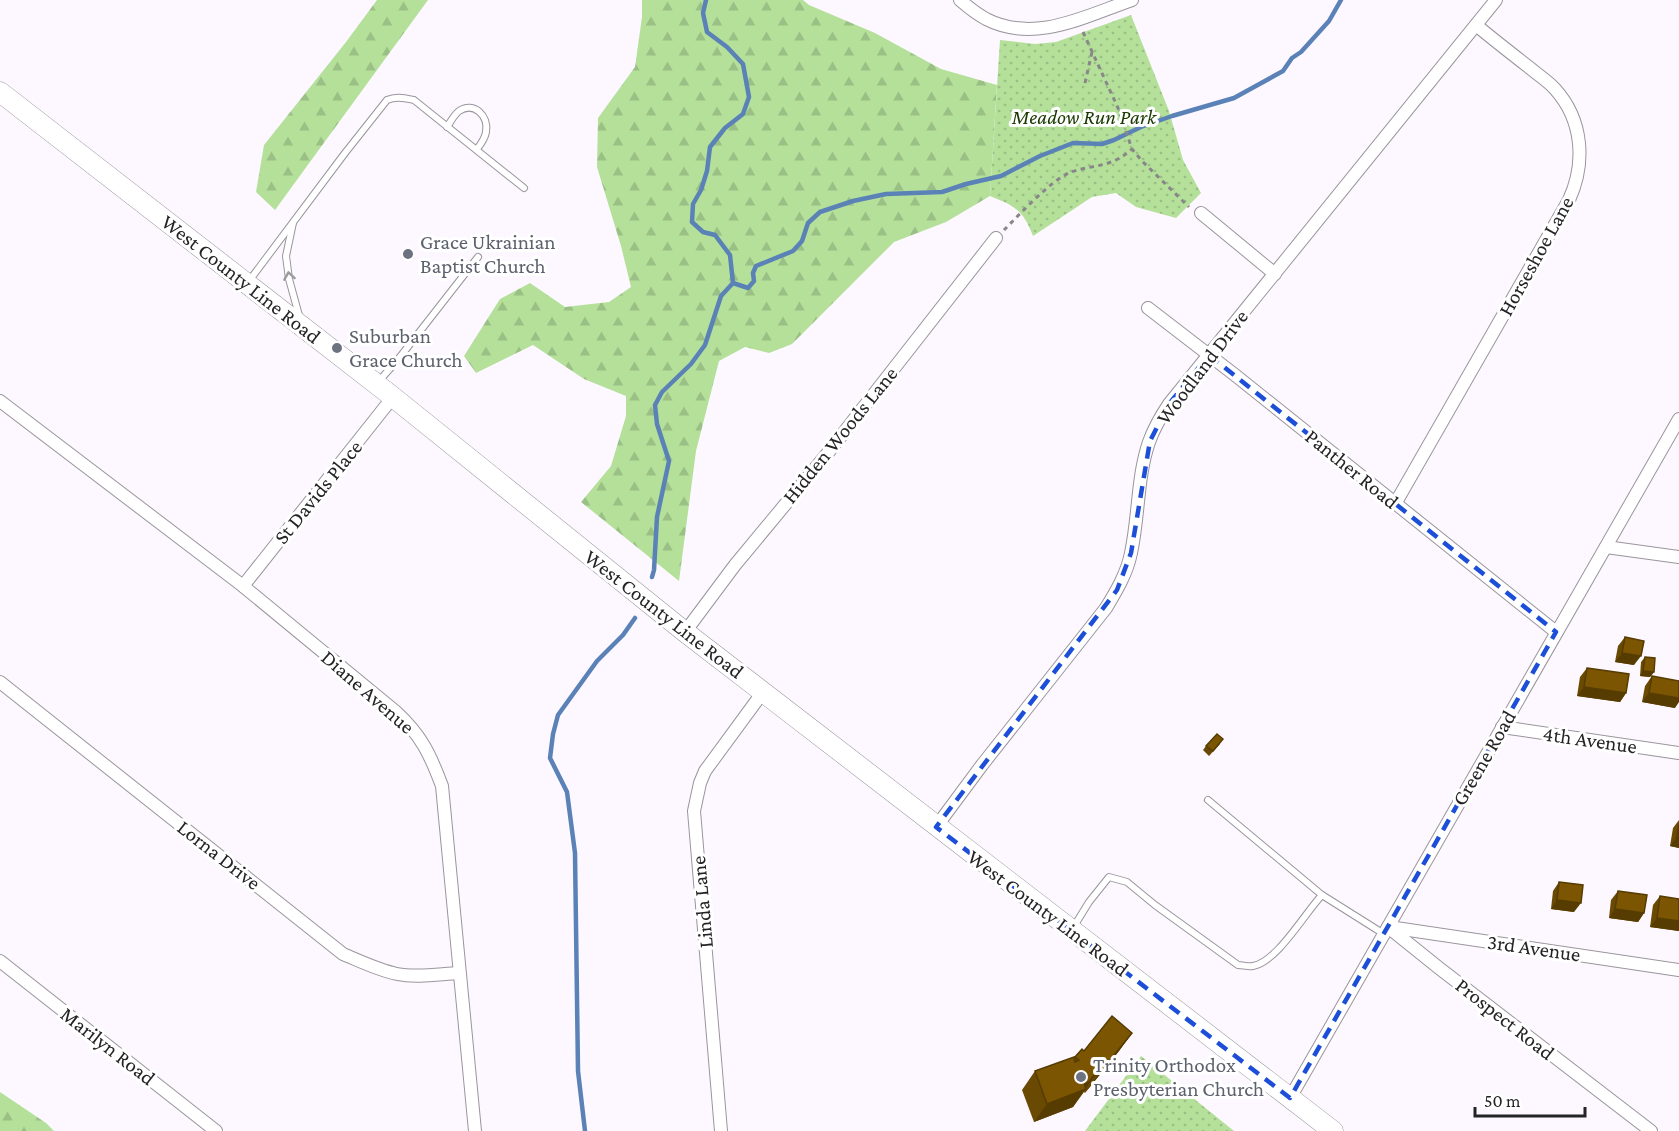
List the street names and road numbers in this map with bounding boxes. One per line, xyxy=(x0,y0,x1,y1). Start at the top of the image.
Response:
street label: Horseshoe Lane xyxy=(1493,192,1579,320)
street label: West County Line Road xyxy=(157,209,325,349)
street label: Woodland Drive xyxy=(1151,305,1253,429)
street label: Hidden Woods Lane xyxy=(777,362,903,508)
street label: Panther Road xyxy=(1301,424,1403,514)
street label: St Davids Place xyxy=(269,435,367,549)
street label: West County Line Road xyxy=(580,544,748,684)
street label: Diane Avenue xyxy=(317,645,419,739)
street label: Greene Road xyxy=(1447,706,1521,810)
street label: 4th Avenue xyxy=(1541,722,1639,758)
street label: Lorna Drive xyxy=(173,815,265,895)
street label: West County Line Road xyxy=(963,845,1133,981)
street label: Linda Lane xyxy=(686,855,718,949)
street label: 3rd Avenue xyxy=(1486,930,1582,966)
street label: Prospect Road xyxy=(1451,973,1559,1065)
street label: Marilyn Road xyxy=(56,1002,160,1090)

